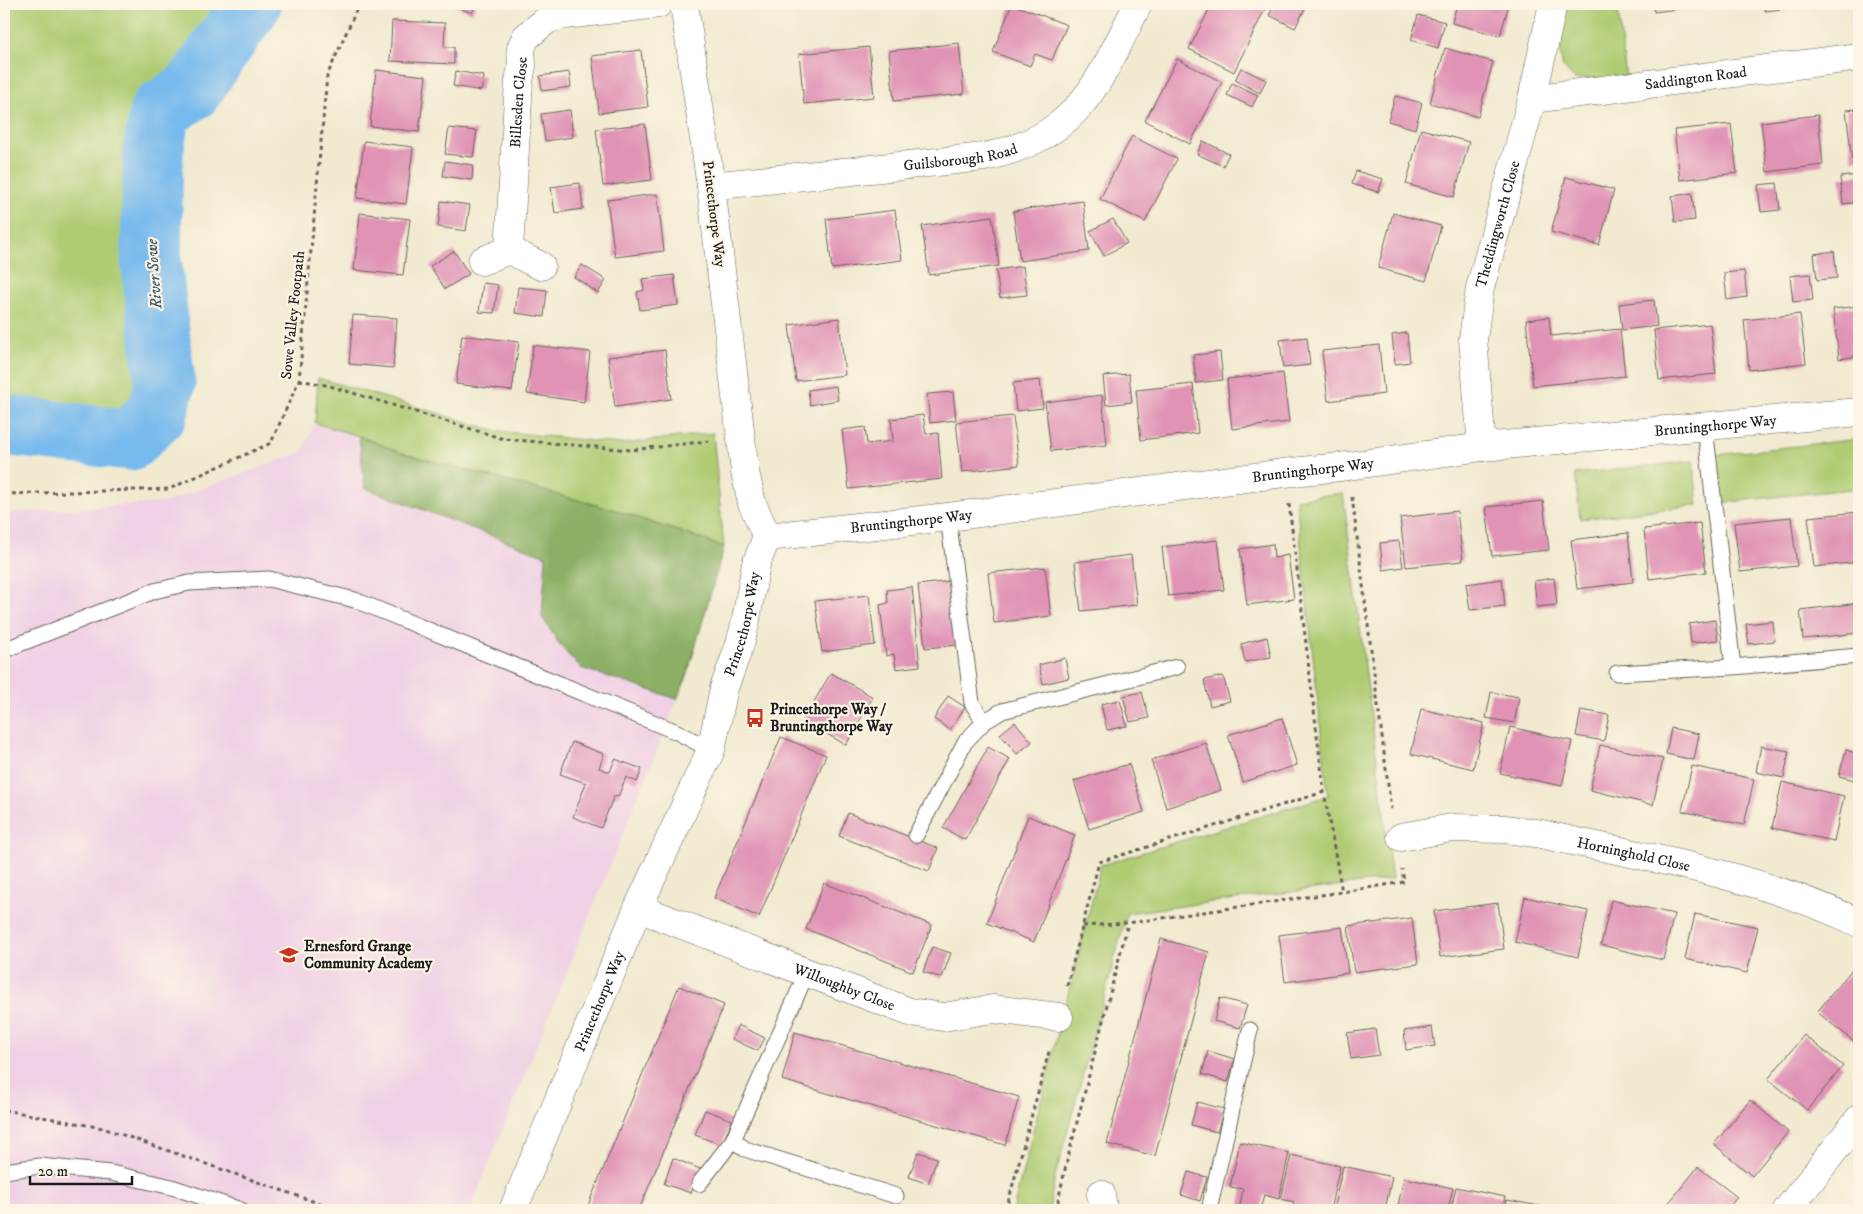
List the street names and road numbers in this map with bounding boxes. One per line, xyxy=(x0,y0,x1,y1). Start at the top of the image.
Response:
street label: Billesden Close xyxy=(506,56,532,148)
street label: Saddington Road xyxy=(1644,62,1748,94)
street label: Guilsborough Road xyxy=(902,139,1020,175)
street label: Theddingworth Close xyxy=(1471,159,1524,290)
street label: Princethorpe Way xyxy=(698,160,730,269)
street label: Sowe Valley Footpath xyxy=(277,250,309,380)
street label: Bruntingthorpe Way xyxy=(1653,410,1778,440)
street label: Bruntingthorpe Way xyxy=(1251,453,1376,487)
street label: Bruntingthorpe Way xyxy=(849,504,974,537)
street label: Princethorpe Way xyxy=(720,569,764,679)
street label: Horninghold Close xyxy=(1575,833,1692,876)
street label: Princethorpe Way xyxy=(570,947,629,1054)
street label: Willoughby Close xyxy=(790,959,898,1015)

